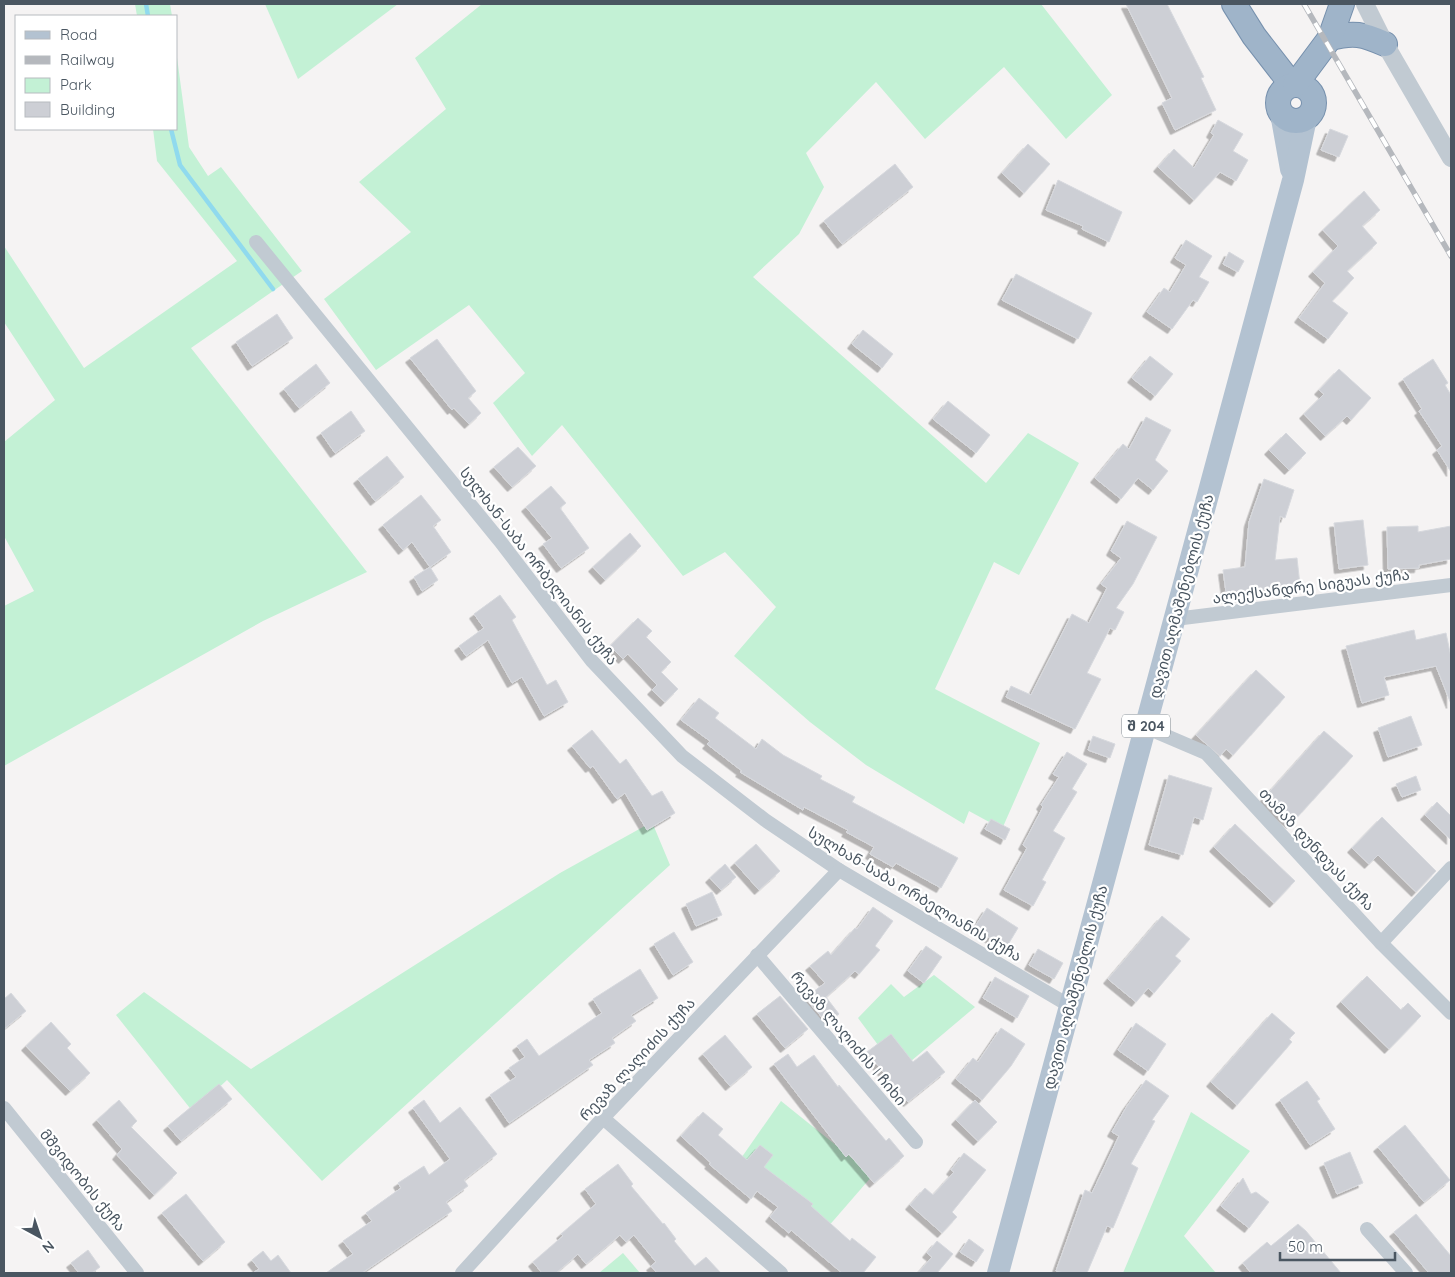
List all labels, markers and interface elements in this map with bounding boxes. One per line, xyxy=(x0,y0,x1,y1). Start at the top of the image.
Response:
legend xyxy=(15,15,178,130)
text: Road xyxy=(60,25,97,44)
text: Railway xyxy=(60,50,115,69)
text: Park xyxy=(60,75,92,94)
text: Building xyxy=(60,100,115,119)
street label: სულხან-საბა ორბელიანის ქუჩა xyxy=(456,463,622,669)
street label: დავით აღმაშენებლის ქუჩა xyxy=(1145,492,1217,700)
street label: ალექსანდრე სიგუას ქუჩა xyxy=(1211,564,1411,608)
road number: შ 204 xyxy=(1122,714,1170,738)
street label: თამაზ დუნდუას ქუჩა xyxy=(1255,784,1379,914)
street label: სულხან-საბა ორბელიანის ქუჩა xyxy=(805,822,1025,966)
street label: დავით აღმაშენებლის ქუჩა xyxy=(1039,883,1111,1091)
street label: რევაზ ლაღიძის I ჩიხი xyxy=(787,967,911,1109)
street label: რევაზ ლაღიძის ქუჩა xyxy=(575,993,699,1125)
street label: მშვიდობის ქუჩა xyxy=(36,1125,130,1235)
north arrow xyxy=(15,1212,65,1262)
scale bar xyxy=(1280,1230,1395,1262)
text: N xyxy=(39,1237,58,1257)
text: 50 m xyxy=(1288,1237,1323,1256)

